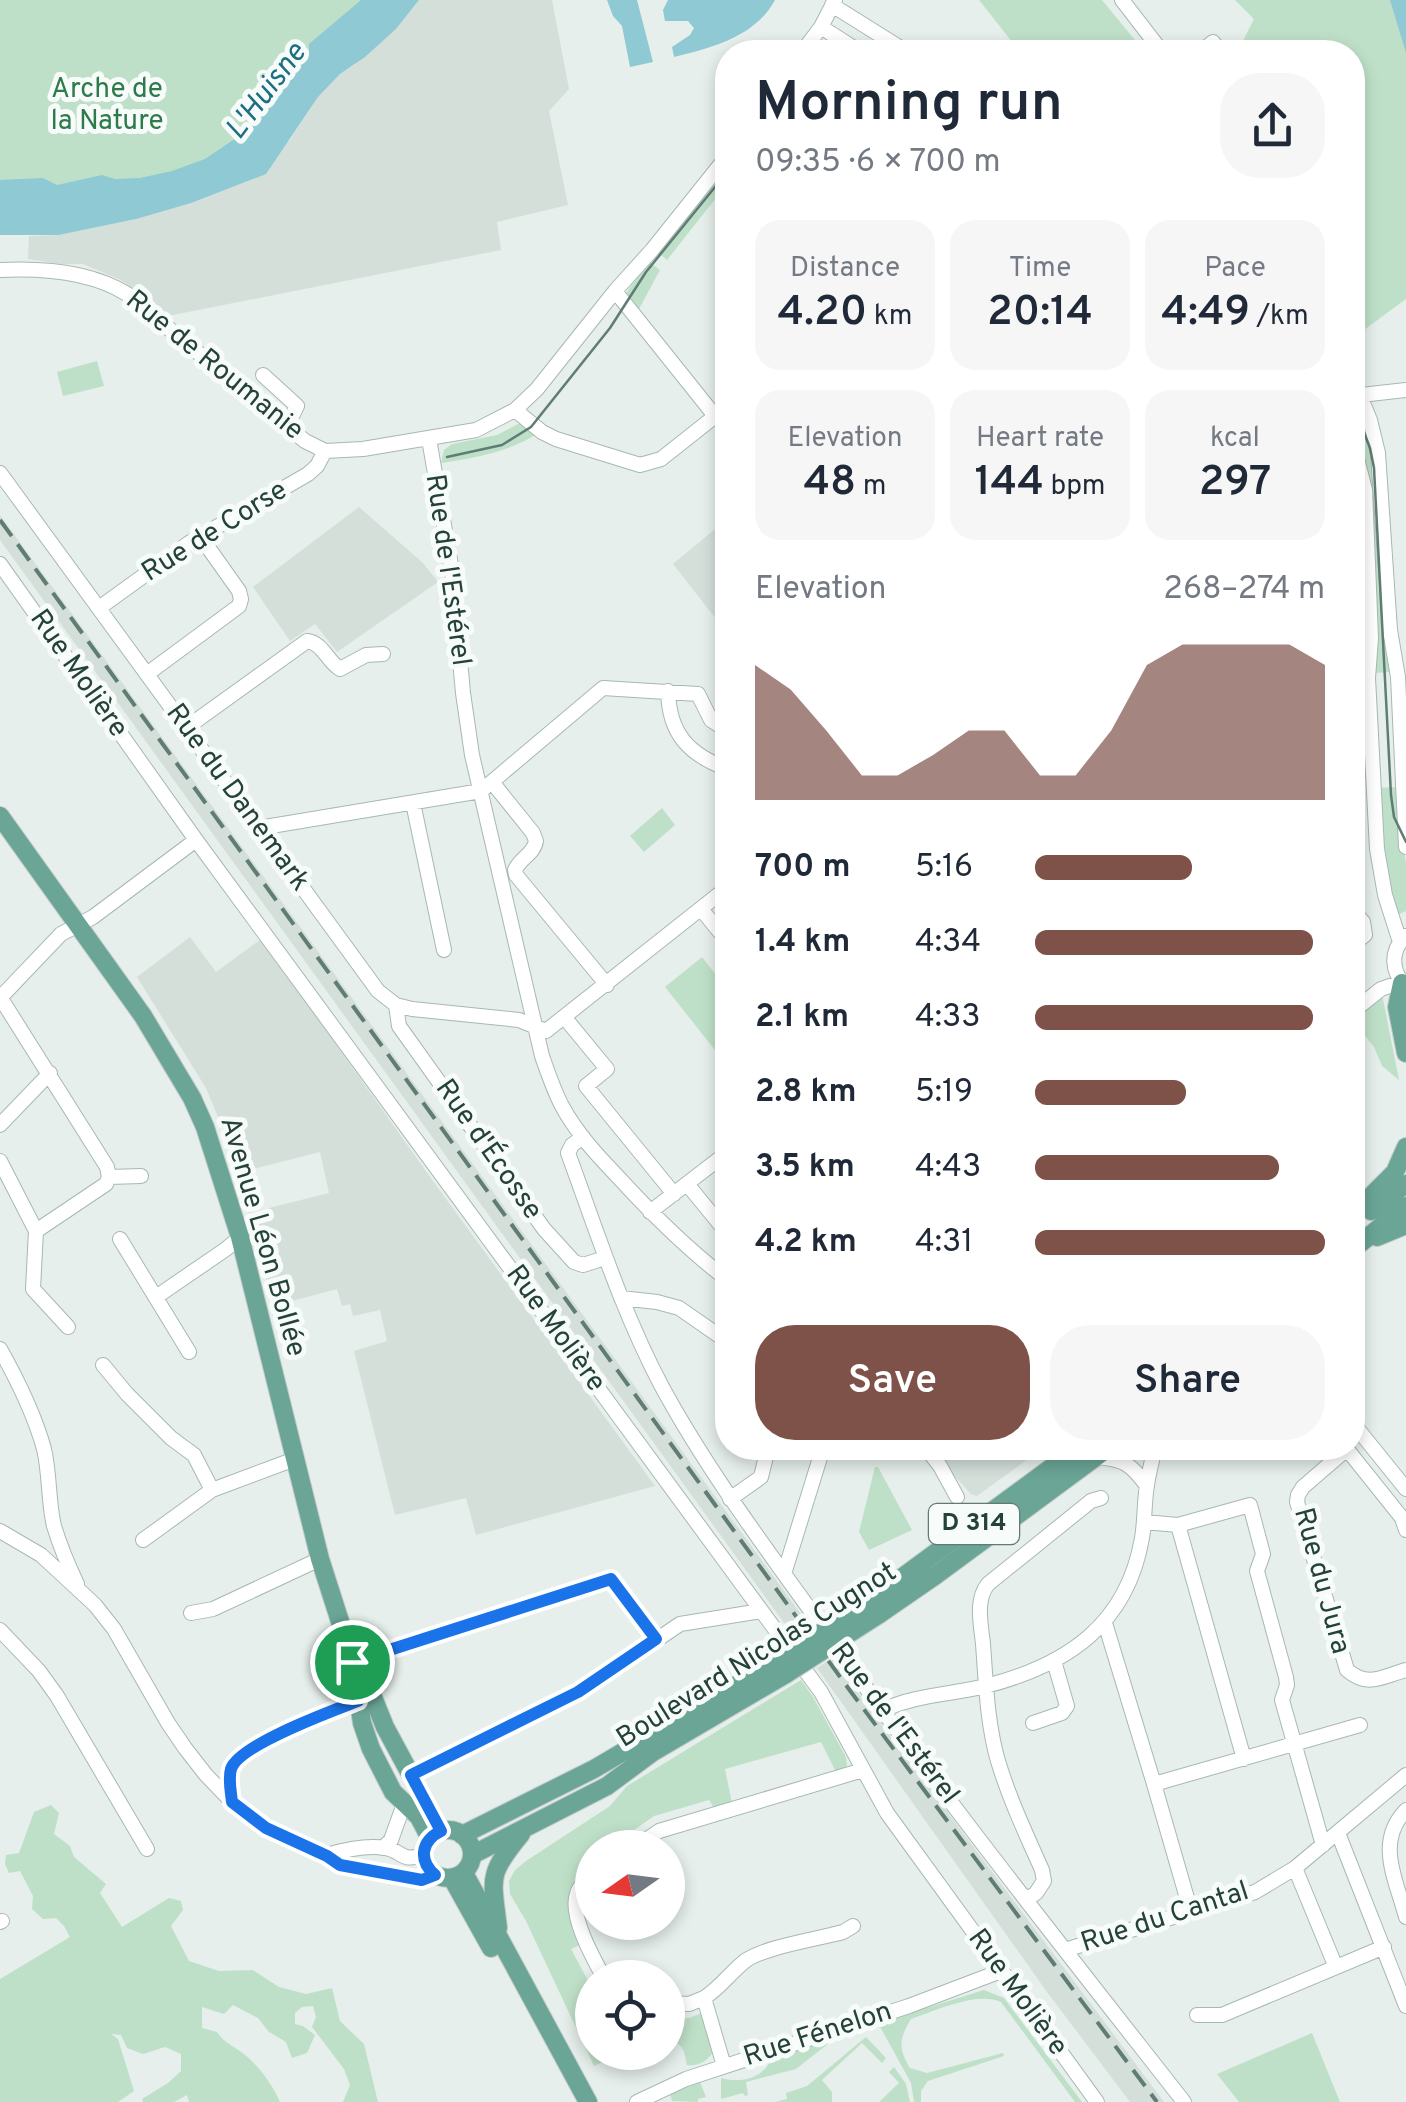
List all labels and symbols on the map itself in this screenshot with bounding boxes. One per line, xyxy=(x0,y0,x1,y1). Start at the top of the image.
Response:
water label: L'Huisne xyxy=(219,36,316,148)
park label: Arche de la Nature xyxy=(50,72,164,140)
street label: Rue de Roumanie xyxy=(117,283,311,449)
street label: Rue de l'Estérel xyxy=(416,472,478,668)
street label: Rue de Corse xyxy=(135,473,295,591)
street label: Rue Molière xyxy=(21,603,135,745)
street label: Rue du Danemark xyxy=(157,697,317,899)
street label: Rue d'Écosse xyxy=(426,1072,551,1227)
street label: Avenue Léon Bollée xyxy=(211,1113,313,1361)
street label: Rue Molière xyxy=(497,1258,613,1400)
road number: D 314 xyxy=(929,1504,1019,1544)
street label: Rue du Jura xyxy=(1284,1504,1358,1658)
street label: Boulevard Nicolas Cugnot xyxy=(610,1555,904,1757)
pin xyxy=(310,1620,395,1705)
street label: Rue de l'Estérel xyxy=(821,1636,967,1812)
north arrow xyxy=(575,1830,685,1940)
street label: Rue du Cantal xyxy=(1076,1874,1254,1962)
street label: Rue Molière xyxy=(959,1922,1075,2064)
street label: Rue Fénelon xyxy=(739,1994,897,2076)

